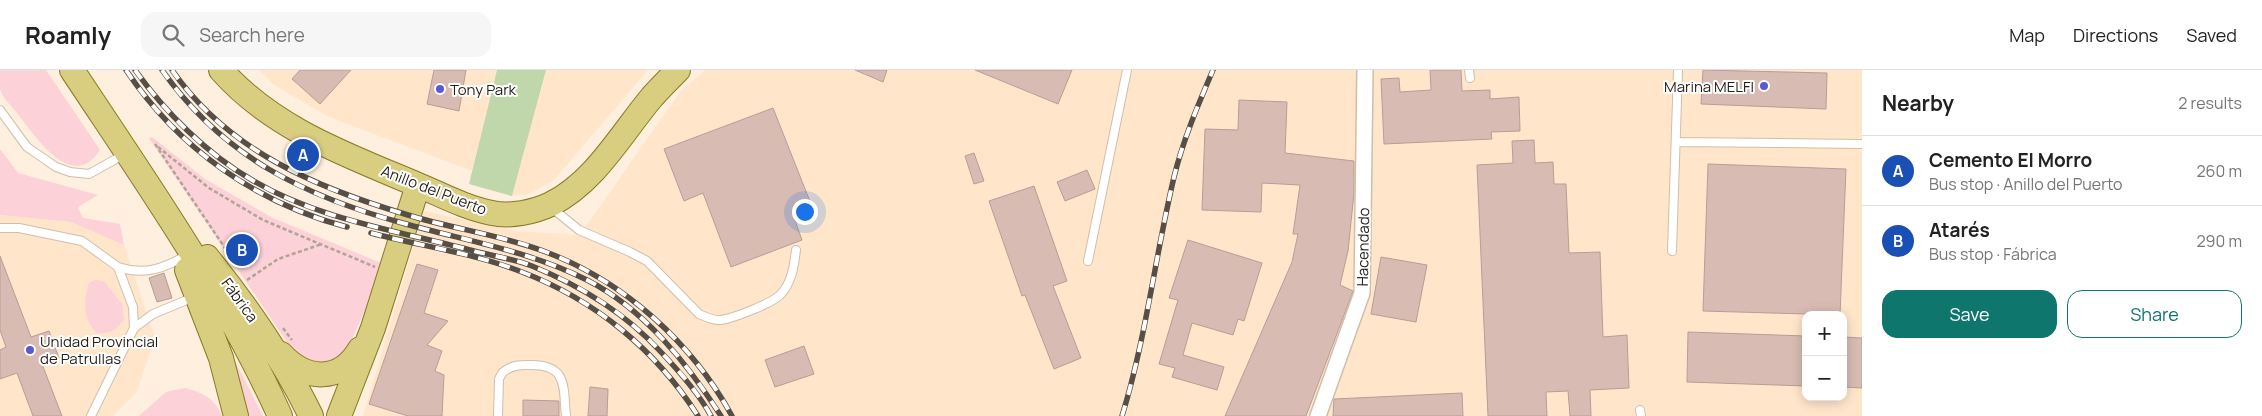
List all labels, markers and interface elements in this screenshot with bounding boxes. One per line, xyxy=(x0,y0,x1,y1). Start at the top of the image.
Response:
search box xyxy=(141,12,491,57)
text: Roamly xyxy=(25,18,111,51)
icon: search xyxy=(159,21,187,49)
text: Search here xyxy=(199,22,305,48)
text: Map xyxy=(2009,23,2045,47)
text: Directions xyxy=(2073,23,2158,47)
text: Saved xyxy=(2186,23,2237,47)
place label: Marina MELFI xyxy=(1664,76,1754,97)
place label: Tony Park xyxy=(450,79,517,100)
marker: Marina MELFI xyxy=(1758,80,1770,92)
marker: Tony Park xyxy=(434,83,446,95)
text: Nearby xyxy=(1882,89,1954,117)
text: 2 results xyxy=(2178,92,2242,114)
pin: A xyxy=(287,136,319,174)
text: Cemento El Morro xyxy=(1929,147,2092,173)
street label: Anillo del Puerto xyxy=(378,160,490,220)
text: A xyxy=(1893,160,1903,182)
text: 260 m xyxy=(2196,160,2242,182)
text: Bus stop · Anillo del Puerto xyxy=(1929,173,2122,195)
your location xyxy=(792,199,818,225)
street label: Hacendado xyxy=(1352,207,1374,287)
text: Atarés xyxy=(1929,217,1990,243)
text: B xyxy=(1893,230,1903,252)
text: 290 m xyxy=(2196,230,2242,252)
pin: B xyxy=(226,231,258,269)
text: Bus stop · Fábrica xyxy=(1929,243,2057,265)
street label: Fábrica xyxy=(217,274,263,326)
button: Save xyxy=(1882,290,2057,338)
button: Share xyxy=(2067,290,2242,338)
map controls xyxy=(1802,311,1847,401)
button: + xyxy=(1802,311,1847,356)
place label: Unidad Provincial de Patrullas xyxy=(40,331,158,369)
marker: Unidad Provincial de Patrullas xyxy=(24,344,36,356)
button: − xyxy=(1802,356,1847,401)

